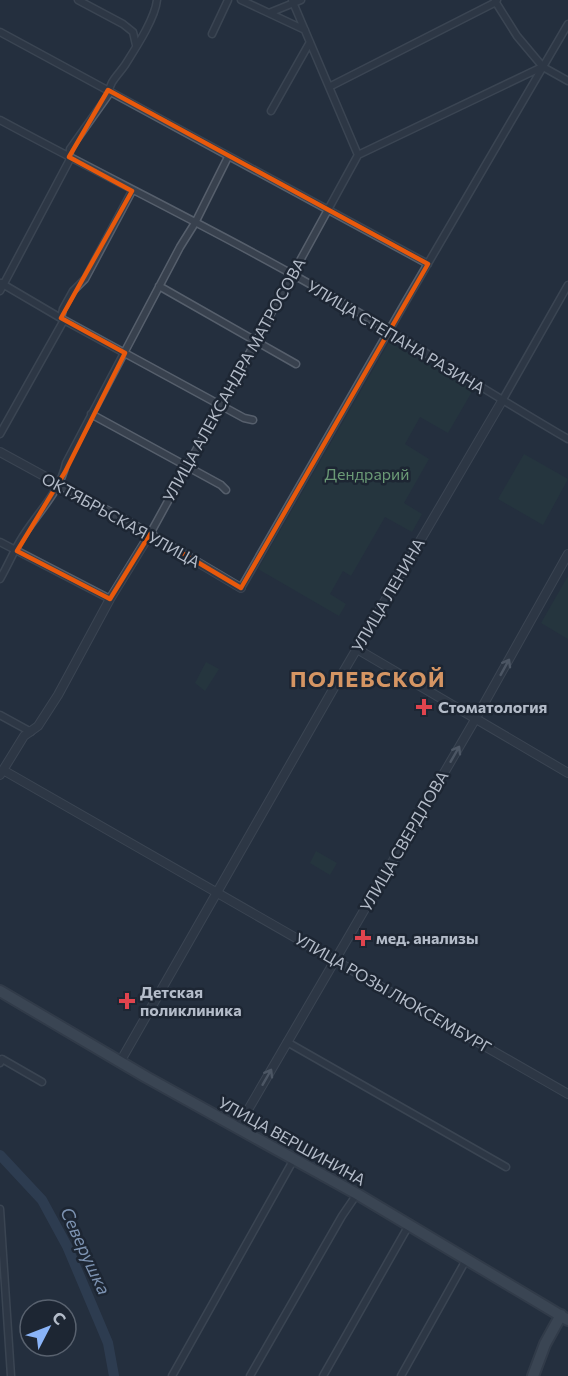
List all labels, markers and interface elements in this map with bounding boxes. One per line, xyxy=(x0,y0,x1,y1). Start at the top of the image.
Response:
street label: УЛИЦА АЛЕКСАНДРА МАТРОСОВА xyxy=(158,254,309,505)
street label: УЛИЦА СТЕПАНА РАЗИНА xyxy=(304,276,489,397)
park label: Дендрарий xyxy=(325,464,409,483)
street label: ОКТЯБРЬСКАЯ УЛИЦА xyxy=(39,468,204,571)
street label: УЛИЦА ЛЕНИНА xyxy=(347,534,428,655)
one-way arrow xyxy=(500,658,511,676)
district label: ПОЛЕВСКОЙ xyxy=(290,665,446,692)
place label: Стоматология xyxy=(438,697,547,716)
marker: Стоматология xyxy=(415,698,433,716)
one-way arrow xyxy=(449,746,461,763)
street label: УЛИЦА СВЕРДЛОВА xyxy=(356,767,452,914)
street label: УЛИЦА РОЗЫ ЛЮКСЕМБУРГ xyxy=(291,928,495,1057)
place label: мед. анализы xyxy=(376,928,478,947)
marker: мед. анализы xyxy=(354,929,372,947)
place label: Детская поликлиника xyxy=(140,982,242,1019)
marker: Детская поликлиника xyxy=(118,992,136,1010)
one-way arrow xyxy=(261,1069,273,1086)
street label: УЛИЦА ВЕРШИНИНА xyxy=(215,1092,369,1189)
water label: Северушка xyxy=(56,1203,116,1298)
north arrow xyxy=(18,1298,78,1358)
text: С xyxy=(49,1307,70,1328)

